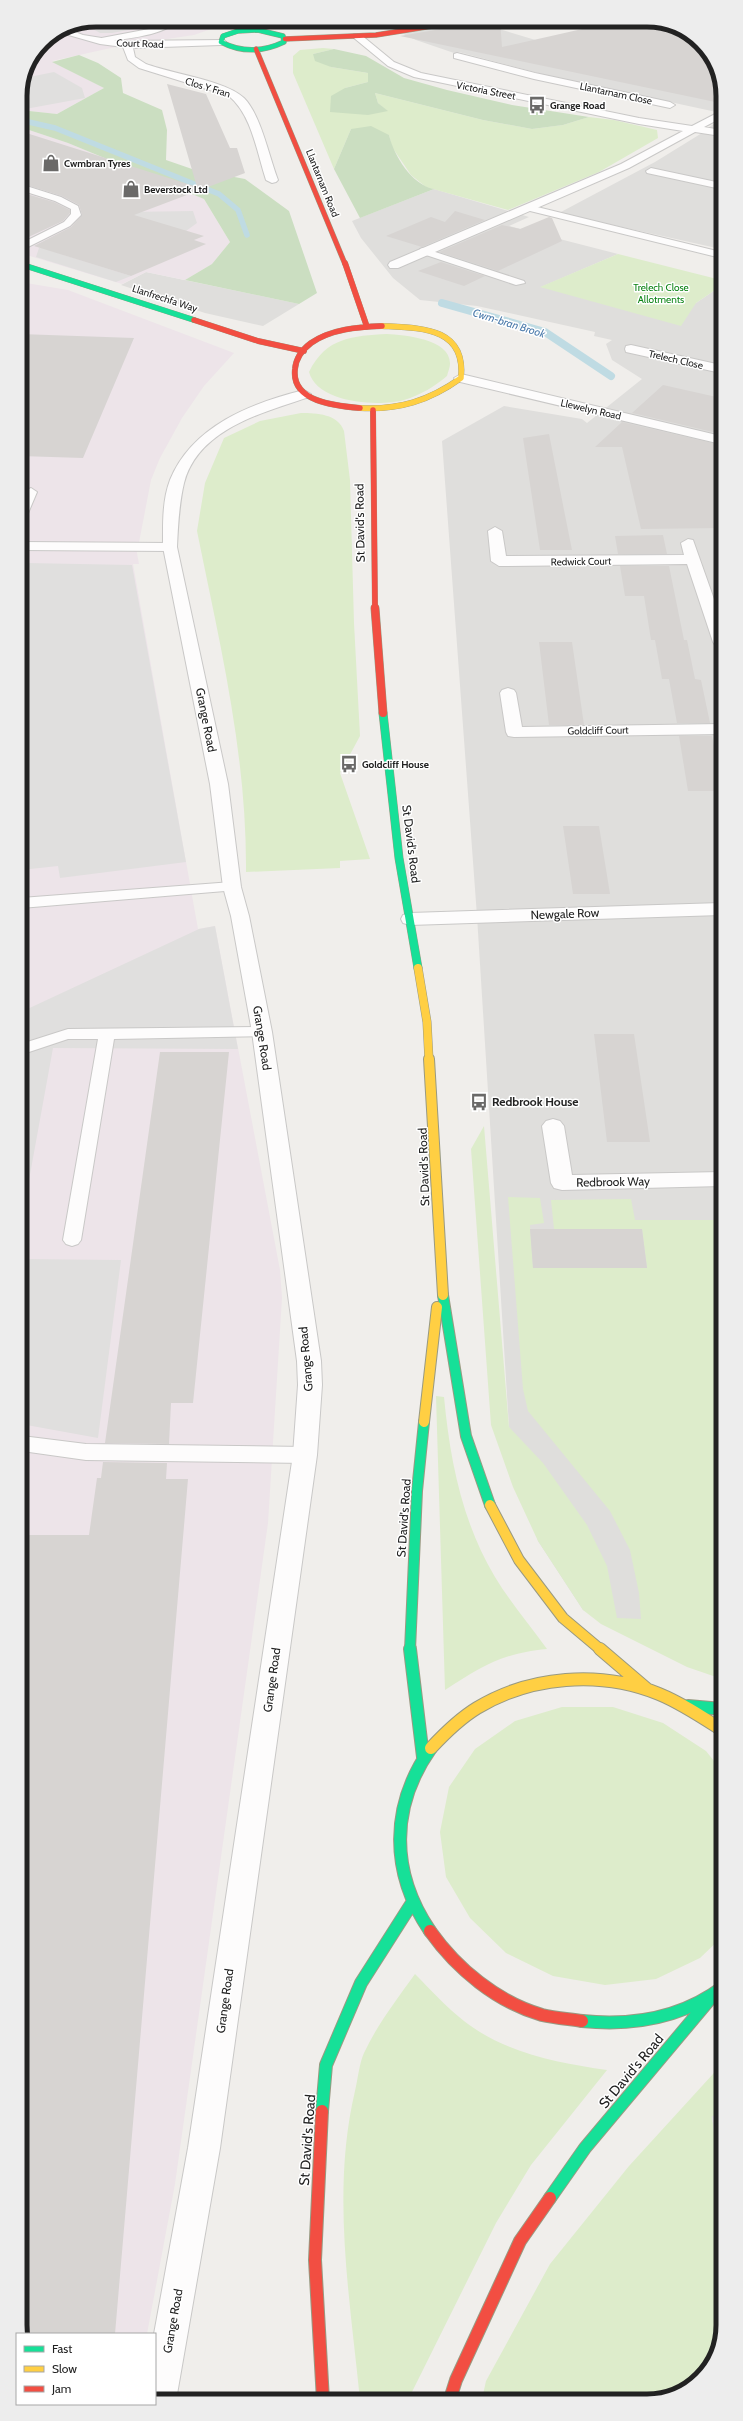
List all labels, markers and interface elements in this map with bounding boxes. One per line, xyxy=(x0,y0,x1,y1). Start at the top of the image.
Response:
street label: Court Road xyxy=(116,36,164,51)
street label: Clos Y Fran xyxy=(184,74,232,101)
street label: Victoria Street xyxy=(455,78,517,103)
street label: Llantarnam Close xyxy=(579,79,653,108)
bus stop icon: Grange Road xyxy=(527,95,547,115)
place label: Grange Road xyxy=(550,99,605,112)
street label: Llantarnam Road xyxy=(303,147,342,219)
shop icon: Cwmbran Tyres xyxy=(41,153,61,173)
place label: Cwmbran Tyres xyxy=(64,157,130,170)
shop icon: Beverstock Ltd xyxy=(121,179,141,199)
place label: Beverstock Ltd xyxy=(144,183,208,196)
park label: Trelech Close Allotments xyxy=(633,281,689,306)
street label: Llanfrechfa Way xyxy=(130,282,199,315)
water label: Cwm-bran Brook xyxy=(471,305,547,341)
street label: Trelech Close xyxy=(647,347,704,372)
street label: Llewelyn Road xyxy=(559,396,622,423)
street label: St David's Road xyxy=(351,484,368,562)
street label: Redwick Court xyxy=(551,554,612,569)
street label: Grange Road xyxy=(193,687,220,753)
street label: Goldcliff Court xyxy=(567,723,629,738)
bus stop icon: Goldcliff House xyxy=(339,754,359,774)
place label: Goldcliff House xyxy=(362,758,429,771)
street label: St David's Road xyxy=(399,804,424,884)
street label: Newgale Row xyxy=(530,905,600,922)
street label: Grange Road xyxy=(250,1005,275,1071)
bus stop icon: Redbrook House xyxy=(469,1092,489,1112)
place label: Redbrook House xyxy=(492,1094,579,1109)
street label: St David's Road xyxy=(415,1128,432,1206)
street label: Redbrook Way xyxy=(576,1173,650,1190)
street label: Grange Road xyxy=(295,1326,316,1392)
street label: St David's Road xyxy=(393,1478,414,1558)
street label: Grange Road xyxy=(260,1647,283,1713)
street label: Grange Road xyxy=(213,1968,236,2034)
street label: St David's Road xyxy=(595,2030,667,2112)
street label: St David's Road xyxy=(295,2094,319,2186)
street label: Grange Road xyxy=(159,2288,186,2354)
legend xyxy=(16,2333,156,2405)
text: Fast xyxy=(52,2341,72,2356)
text: Slow xyxy=(52,2361,77,2376)
text: Jam xyxy=(51,2381,71,2396)

